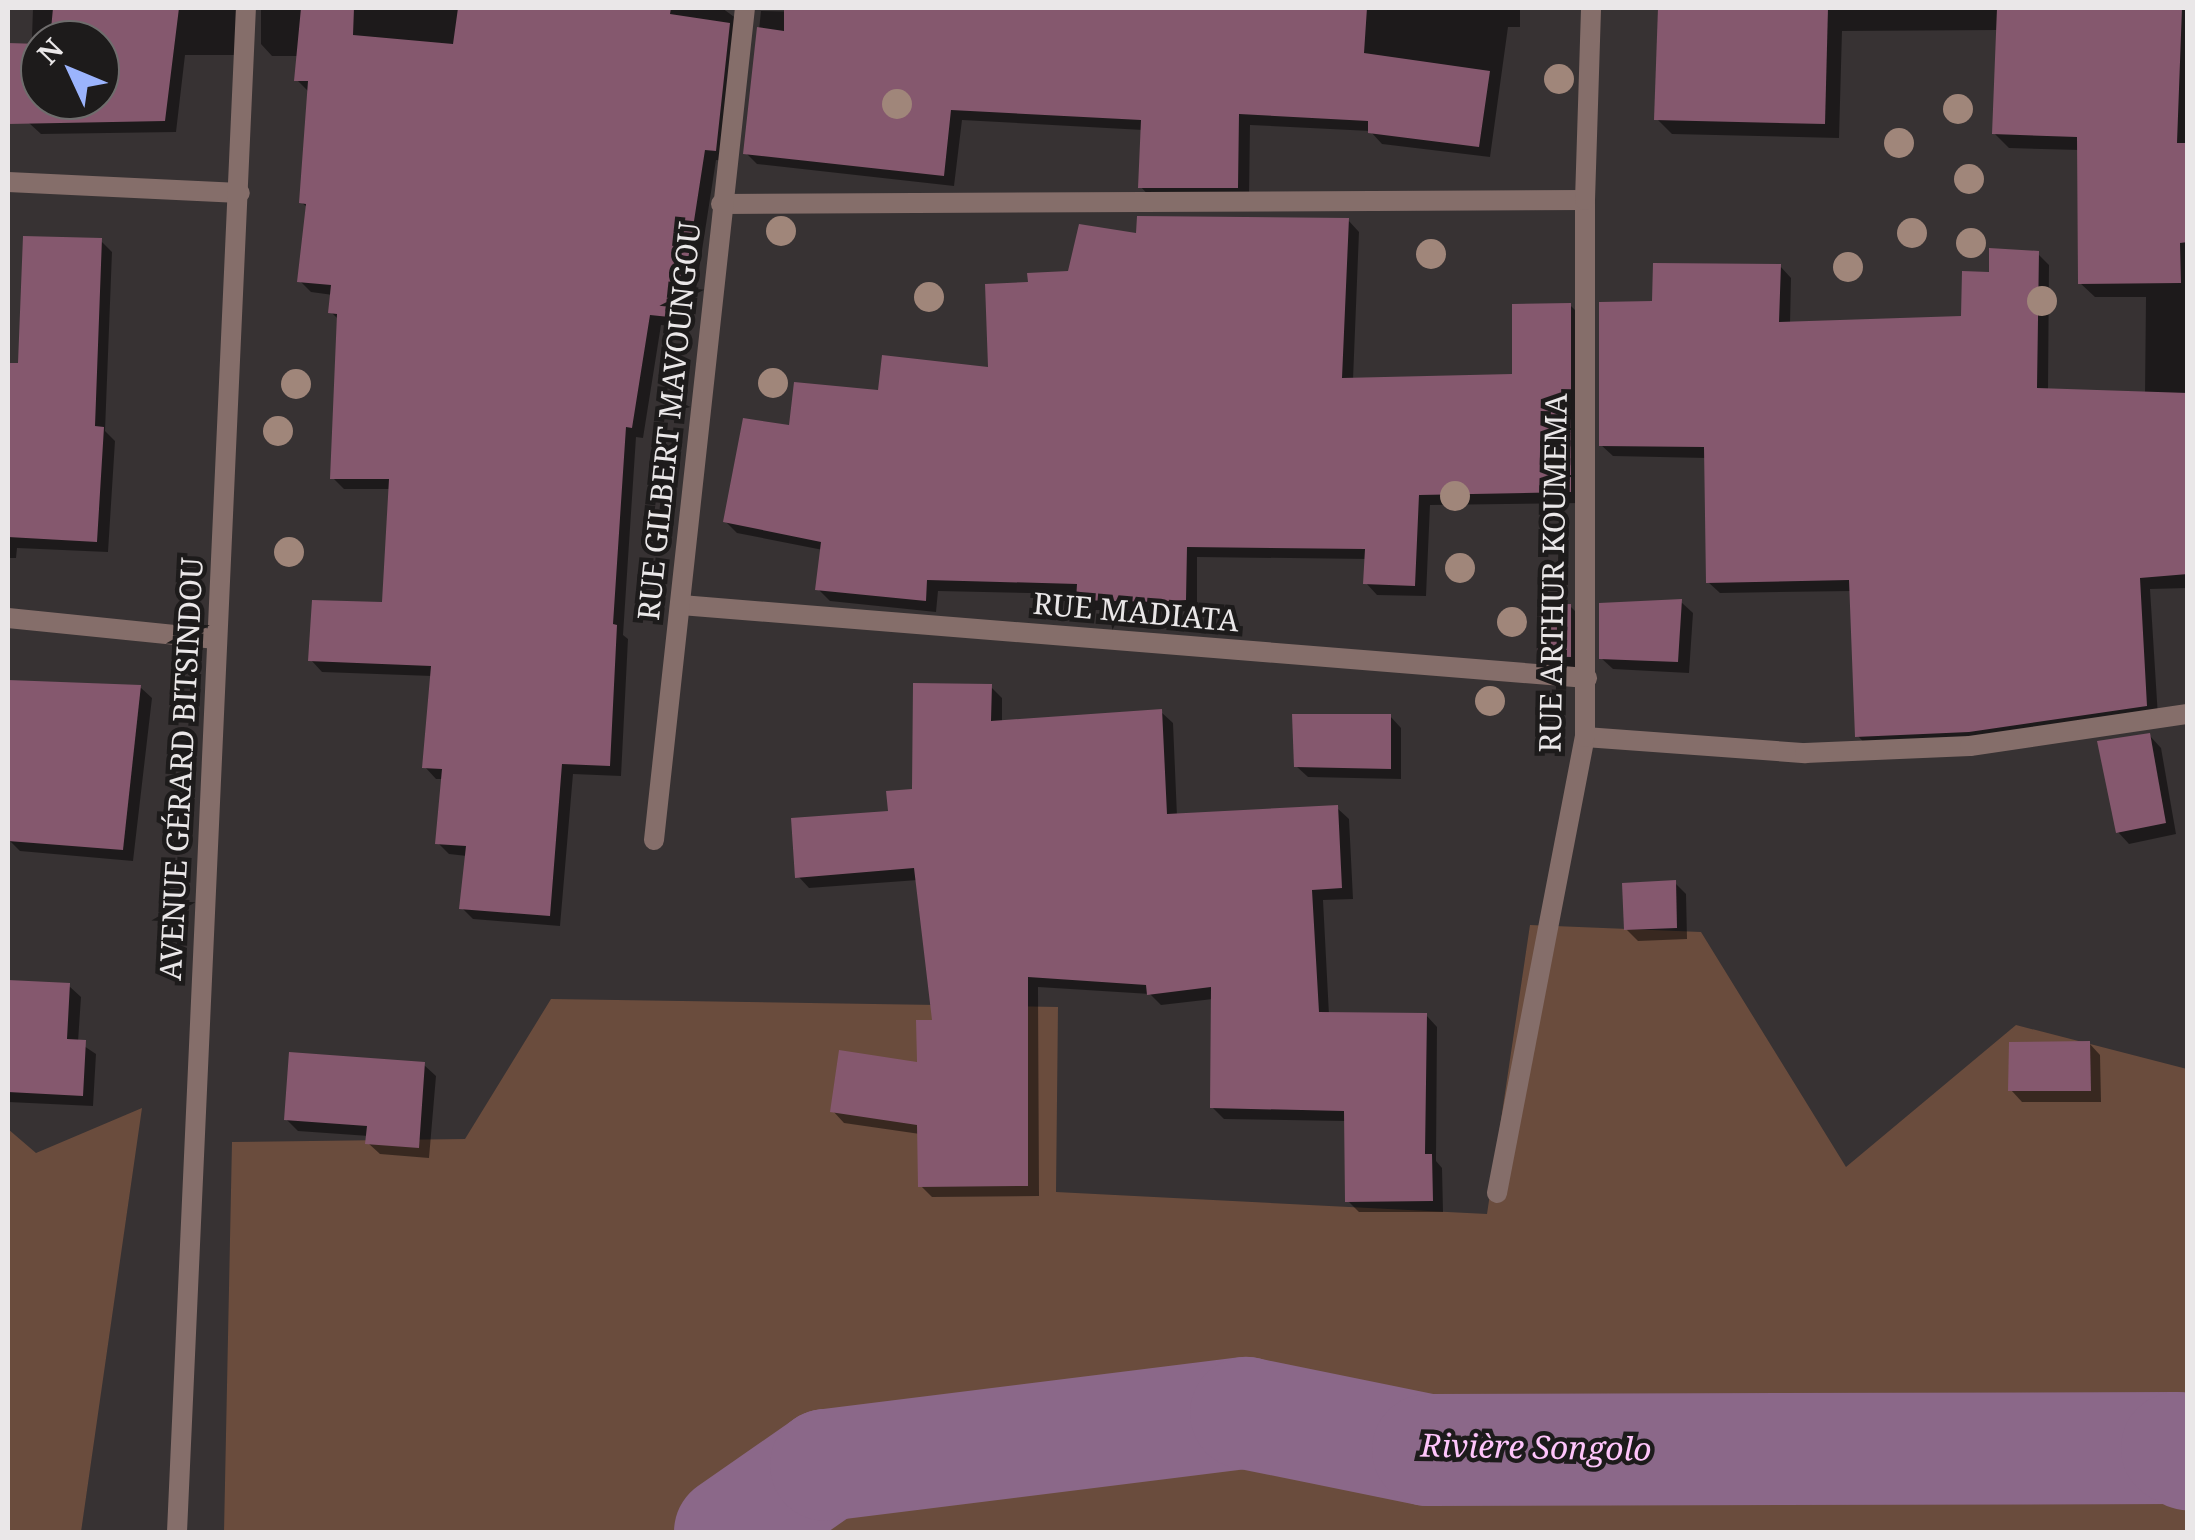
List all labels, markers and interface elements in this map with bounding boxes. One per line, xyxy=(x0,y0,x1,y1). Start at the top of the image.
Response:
north arrow xyxy=(20,20,120,120)
text: N xyxy=(29,29,71,72)
street label: RUE GILBERT MAVOUNGOU xyxy=(630,220,708,622)
street label: RUE ARTHUR KOUMEMA xyxy=(1532,393,1574,753)
street label: AVENUE GÉRARD BITSINDOU xyxy=(152,557,210,981)
street label: RUE MADIATA xyxy=(1032,585,1240,639)
water label: Rivière Songolo xyxy=(1420,1426,1652,1468)

